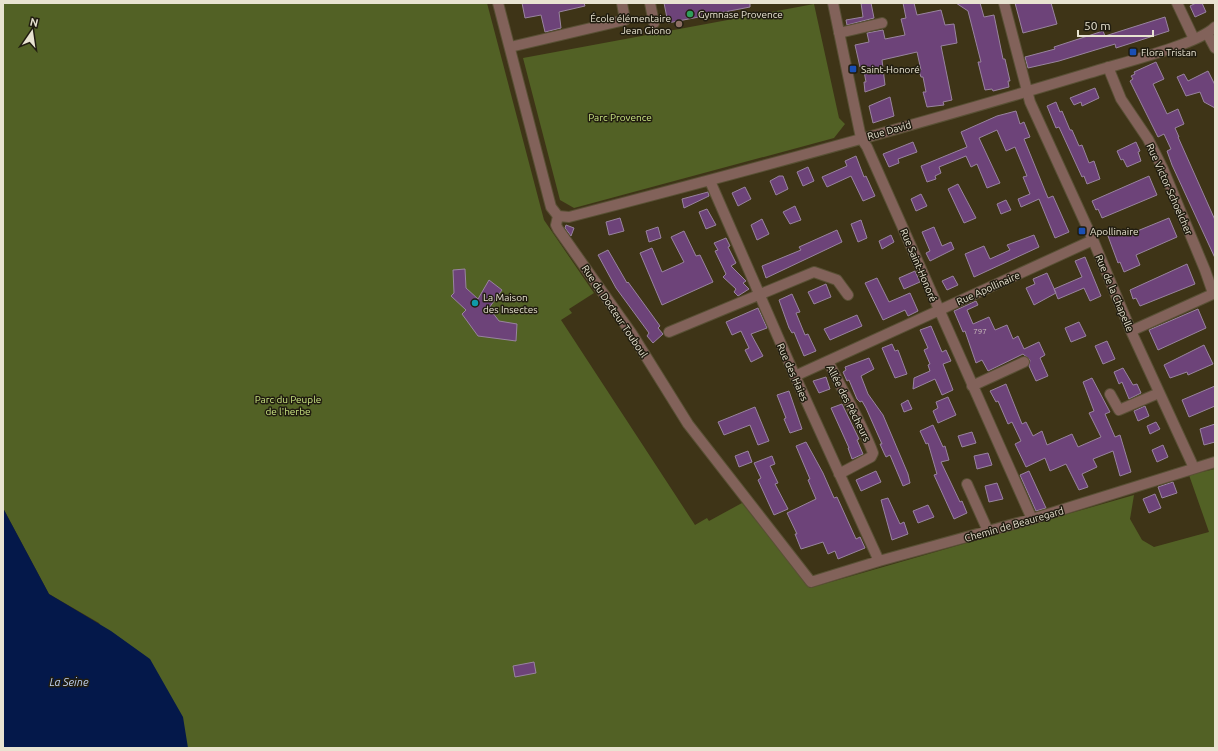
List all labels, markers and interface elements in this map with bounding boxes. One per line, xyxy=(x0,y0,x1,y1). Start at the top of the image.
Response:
marker: Gymnase Provence xyxy=(685,9,695,19)
place label: Gymnase Provence xyxy=(698,9,783,20)
north arrow xyxy=(12,12,52,52)
place label: École élémentaire Jean Giono xyxy=(590,12,671,36)
scale bar xyxy=(1078,12,1153,38)
text: N xyxy=(29,15,40,29)
marker: École élémentaire Jean Giono xyxy=(674,19,684,29)
text: 50 m xyxy=(1084,19,1111,32)
marker: Flora Tristan xyxy=(1128,47,1138,57)
place label: Flora Tristan xyxy=(1141,47,1196,58)
marker: Saint-Honoré xyxy=(848,64,858,74)
place label: Saint-Honoré xyxy=(861,64,920,75)
park label: Parc Provence xyxy=(588,112,652,123)
street label: Rue David xyxy=(866,119,912,142)
street label: Rue Victor Schoelcher xyxy=(1144,142,1195,237)
marker: Apollinaire xyxy=(1077,226,1087,236)
place label: Apollinaire xyxy=(1090,226,1138,237)
street label: Rue Saint-Honoré xyxy=(898,227,939,303)
street label: Rue de la Chapelle xyxy=(1093,253,1136,333)
street label: Rue du Docteur Touboul xyxy=(580,263,650,360)
street label: Rue Apollinaire xyxy=(955,270,1022,307)
place label: La Maison des Insectes xyxy=(483,292,538,315)
marker: La Maison des Insectes xyxy=(470,298,480,308)
house number: 797 xyxy=(973,327,987,336)
street label: Rue des Haies xyxy=(775,342,810,403)
street label: Allée des Pêcheurs xyxy=(825,363,873,443)
park label: Parc du Peuple de l'herbe xyxy=(255,394,321,417)
street label: Chemin de Beauregard xyxy=(963,505,1065,544)
water label: La Seine xyxy=(50,676,89,688)

